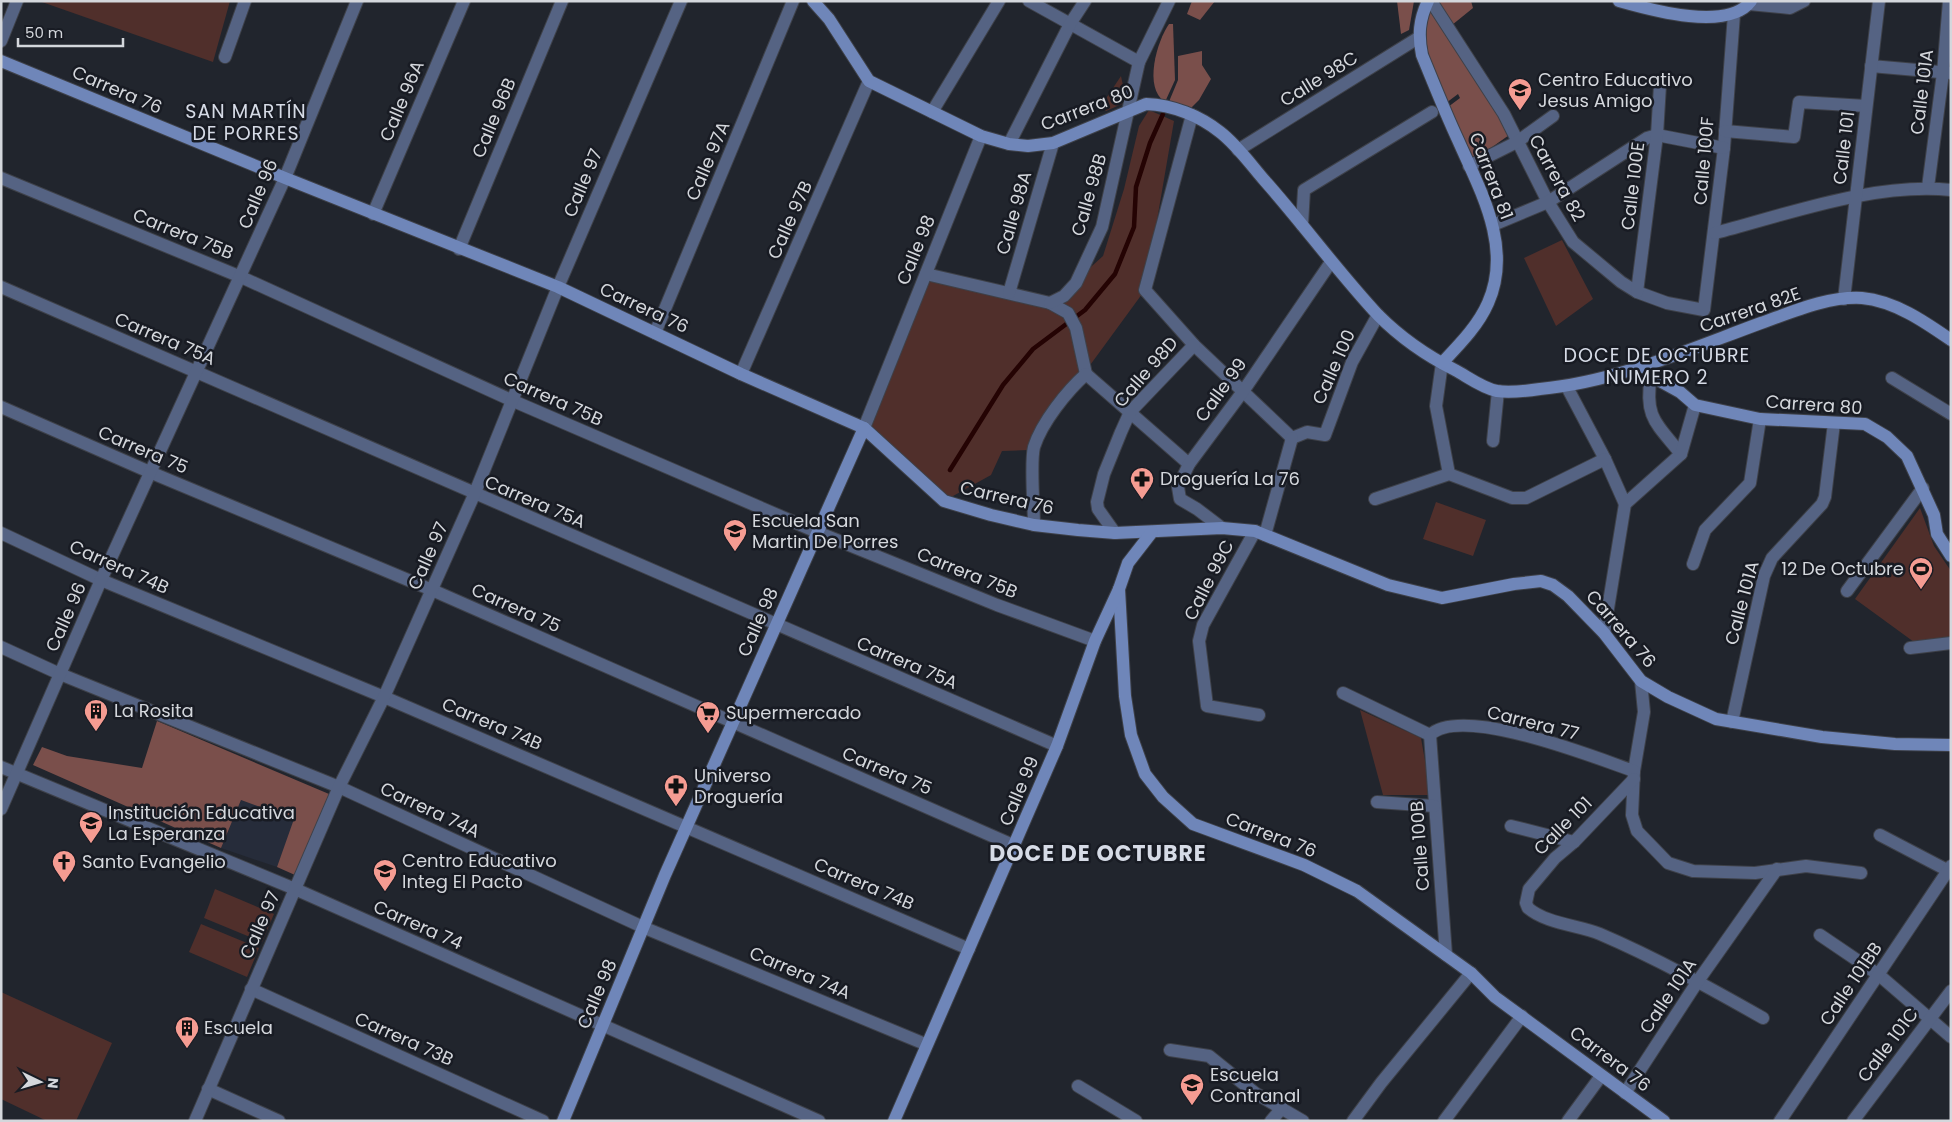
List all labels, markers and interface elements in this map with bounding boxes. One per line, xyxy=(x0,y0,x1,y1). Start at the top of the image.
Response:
scale bar xyxy=(18,15,122,47)
text: 50 m xyxy=(25,22,63,43)
street label: Calle 98C xyxy=(1275,45,1362,112)
street label: Calle 101A xyxy=(1904,48,1939,136)
street label: Calle 96A xyxy=(373,56,430,145)
street label: Carrera 76 xyxy=(68,59,166,120)
place label: Centro Educativo Jesus Amigo xyxy=(1538,67,1693,113)
street label: Calle 96B xyxy=(465,74,522,162)
school or university icon: Centro Educativo Jesus Amigo xyxy=(1507,77,1533,111)
street label: Carrera 80 xyxy=(1037,78,1137,137)
district label: SAN MARTÍN DE PORRES xyxy=(185,98,307,147)
street label: Calle 101 xyxy=(1827,110,1860,186)
street label: Calle 100F xyxy=(1687,116,1720,206)
street label: Calle 97A xyxy=(680,117,735,204)
street label: Carrera 81 xyxy=(1463,129,1520,223)
street label: Carrera 82 xyxy=(1523,130,1592,226)
street label: Calle 100E xyxy=(1615,140,1650,231)
street label: Calle 97 xyxy=(557,145,608,221)
street label: Calle 98B xyxy=(1065,151,1112,239)
street label: Calle 96 xyxy=(232,155,283,233)
street label: Calle 98A xyxy=(990,168,1037,258)
street label: Calle 97B xyxy=(761,177,818,263)
street label: Carrera 75B xyxy=(129,202,237,265)
street label: Calle 98 xyxy=(890,211,941,289)
street label: Carrera 76 xyxy=(596,276,693,339)
street label: Carrera 82E xyxy=(1696,281,1804,338)
street label: Carrera 75A xyxy=(111,306,220,371)
street label: Calle 100 xyxy=(1306,326,1361,408)
street label: Calle 98D xyxy=(1108,331,1183,412)
district label: DOCE DE OCTUBRE NUMERO 2 xyxy=(1564,342,1750,391)
street label: Calle 99 xyxy=(1189,353,1252,427)
street label: Carrera 75B xyxy=(499,365,607,432)
street label: Carrera 80 xyxy=(1765,389,1863,420)
street label: Carrera 75 xyxy=(94,419,192,480)
pharmacy icon: Droguería La 76 xyxy=(1129,466,1155,500)
place label: Droguería La 76 xyxy=(1160,466,1300,491)
street label: Carrera 75A xyxy=(481,469,590,534)
street label: Carrera 76 xyxy=(958,475,1057,520)
place label: Escuela San Martin De Porres xyxy=(752,508,898,554)
street label: Calle 97 xyxy=(401,518,454,594)
school or university icon: Escuela San Martin De Porres xyxy=(722,518,748,552)
street label: Carrera 74B xyxy=(65,533,173,600)
street label: Calle 99C xyxy=(1178,535,1240,624)
street label: Carrera 75B xyxy=(913,541,1021,604)
place label: 12 De Octubre xyxy=(1781,556,1904,581)
sports icon: 12 De Octubre xyxy=(1908,556,1934,590)
street label: Calle 101A xyxy=(1718,558,1765,648)
street label: Carrera 75 xyxy=(468,577,565,638)
street label: Calle 96 xyxy=(39,578,92,656)
street label: Calle 98 xyxy=(731,583,784,660)
street label: Carrera 76 xyxy=(1581,584,1662,673)
street label: Carrera 75A xyxy=(853,630,962,695)
street label: Carrera 74B xyxy=(438,691,546,756)
building icon: La Rosita xyxy=(83,698,109,732)
place label: La Rosita xyxy=(114,698,194,723)
street label: Carrera 77 xyxy=(1484,699,1582,746)
supermarket icon: Supermercado xyxy=(695,700,721,734)
place label: Supermercado xyxy=(726,700,861,725)
street label: Carrera 75 xyxy=(838,740,936,801)
street label: Calle 99 xyxy=(993,752,1044,830)
place label: Universo Droguería xyxy=(694,763,783,809)
pharmacy icon: Universo Droguería xyxy=(663,773,689,807)
street label: Carrera 74A xyxy=(376,775,484,844)
street label: Calle 101 xyxy=(1528,791,1598,861)
place label: Institución Educativa La Esperanza xyxy=(108,800,295,846)
street label: Calle 100B xyxy=(1404,800,1435,892)
street label: Carrera 76 xyxy=(1222,806,1320,863)
school or university icon: Institución Educativa La Esperanza xyxy=(78,810,104,844)
district label: DOCE DE OCTUBRE xyxy=(989,838,1207,869)
place label: Centro Educativo Integ El Pacto xyxy=(402,848,557,894)
church icon: Santo Evangelio xyxy=(51,849,77,883)
place label: Santo Evangelio xyxy=(82,849,226,874)
street label: Carrera 74B xyxy=(810,851,918,916)
school or university icon: Centro Educativo Integ El Pacto xyxy=(372,858,398,892)
street label: Calle 97 xyxy=(233,887,286,963)
street label: Carrera 74 xyxy=(369,894,467,955)
street label: Calle 101BB xyxy=(1813,937,1888,1030)
street label: Carrera 74A xyxy=(746,940,855,1005)
street label: Calle 101A xyxy=(1633,953,1702,1038)
street label: Calle 98 xyxy=(571,955,622,1033)
street label: Calle 101C xyxy=(1851,1002,1924,1087)
street label: Carrera 73B xyxy=(351,1006,458,1071)
building icon: Escuela xyxy=(174,1015,200,1049)
place label: Escuela xyxy=(204,1015,273,1040)
street label: Carrera 76 xyxy=(1565,1020,1656,1097)
north arrow xyxy=(15,1057,65,1107)
place label: Escuela Contranal xyxy=(1210,1062,1301,1108)
school or university icon: Escuela Contranal xyxy=(1179,1072,1205,1106)
text: N xyxy=(43,1077,63,1089)

